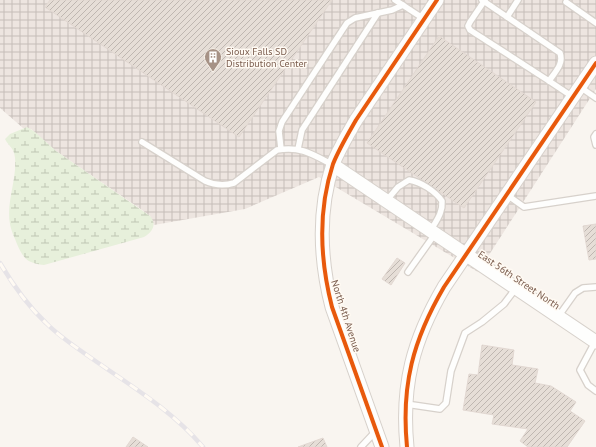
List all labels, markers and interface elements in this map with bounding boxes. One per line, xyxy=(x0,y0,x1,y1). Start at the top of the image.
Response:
place label: Sioux Falls SD Distribution Center xyxy=(226,45,308,70)
building icon: Sioux Falls SD Distribution Center xyxy=(203,47,223,72)
street label: East 56th Street North xyxy=(476,248,562,312)
street label: North 4th Avenue xyxy=(328,278,364,354)

